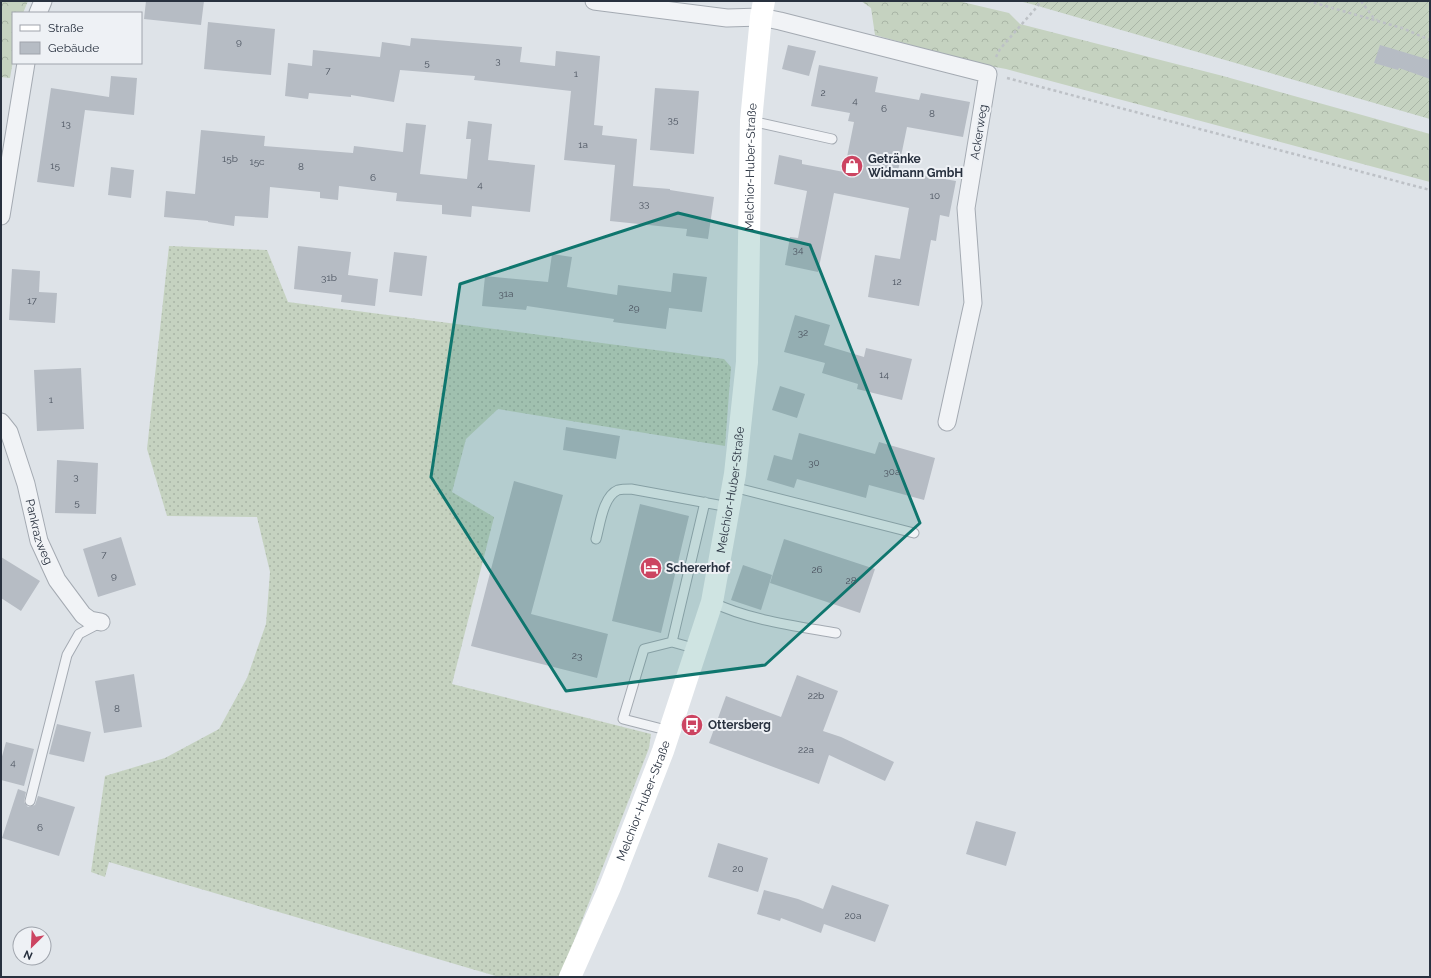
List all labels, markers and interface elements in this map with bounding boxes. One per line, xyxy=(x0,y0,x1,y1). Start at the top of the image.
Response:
legend xyxy=(12,12,142,64)
text: Straße xyxy=(48,21,84,35)
house number: 9 xyxy=(236,36,242,47)
text: Gebäude xyxy=(48,41,99,55)
house number: 3 xyxy=(495,55,501,66)
house number: 5 xyxy=(424,57,430,68)
house number: 7 xyxy=(325,65,331,76)
house number: 1 xyxy=(574,68,579,79)
house number: 2 xyxy=(820,87,826,98)
house number: 4 xyxy=(852,95,858,106)
street label: Melchior-Huber-Straße xyxy=(742,102,760,231)
house number: 6 xyxy=(881,103,887,114)
street label: Ackerweg xyxy=(968,103,990,161)
house number: 8 xyxy=(929,108,935,119)
house number: 35 xyxy=(668,114,679,125)
house number: 13 xyxy=(61,118,71,129)
house number: 1a xyxy=(578,139,588,150)
place label: Getränke Widmann GmbH xyxy=(868,152,963,180)
house number: 15b xyxy=(222,153,238,164)
shop icon: Getränke Widmann GmbH xyxy=(839,153,865,179)
house number: 15c xyxy=(249,156,265,167)
house number: 15 xyxy=(50,160,60,171)
house number: 8 xyxy=(298,161,304,172)
house number: 6 xyxy=(370,172,376,183)
house number: 4 xyxy=(477,179,483,190)
house number: 10 xyxy=(930,190,940,201)
house number: 33 xyxy=(639,198,649,209)
house number: 34 xyxy=(793,244,804,255)
house number: 31b xyxy=(321,272,337,283)
house number: 12 xyxy=(892,276,902,287)
house number: 31a xyxy=(498,288,514,299)
house number: 17 xyxy=(27,295,37,306)
house number: 29 xyxy=(628,302,640,313)
house number: 32 xyxy=(798,327,808,338)
house number: 14 xyxy=(879,369,889,380)
house number: 1 xyxy=(49,394,54,405)
street label: Melchior-Huber-Straße xyxy=(714,426,747,554)
house number: 30 xyxy=(808,457,820,468)
house number: 30a xyxy=(884,466,900,477)
house number: 3 xyxy=(73,471,79,482)
house number: 5 xyxy=(74,497,80,508)
street label: Pankrazweg xyxy=(23,498,56,567)
house number: 7 xyxy=(101,549,107,560)
hotel icon: Schererhof xyxy=(638,555,664,581)
place label: Schererhof xyxy=(666,561,730,575)
house number: 26 xyxy=(811,564,823,575)
house number: 9 xyxy=(111,570,117,581)
house number: 28 xyxy=(845,575,857,586)
house number: 23 xyxy=(572,650,582,661)
house number: 22b xyxy=(808,690,824,701)
house number: 8 xyxy=(114,703,120,714)
bus stop icon: Ottersberg xyxy=(679,712,705,738)
place label: Ottersberg xyxy=(708,718,771,732)
street label: Melchior-Huber-Straße xyxy=(614,739,673,863)
house number: 22a xyxy=(798,744,814,755)
house number: 4 xyxy=(10,757,16,768)
house number: 6 xyxy=(37,822,43,833)
house number: 20 xyxy=(732,863,744,874)
house number: 20a xyxy=(845,910,861,921)
north arrow xyxy=(12,926,52,966)
text: N xyxy=(22,947,35,962)

